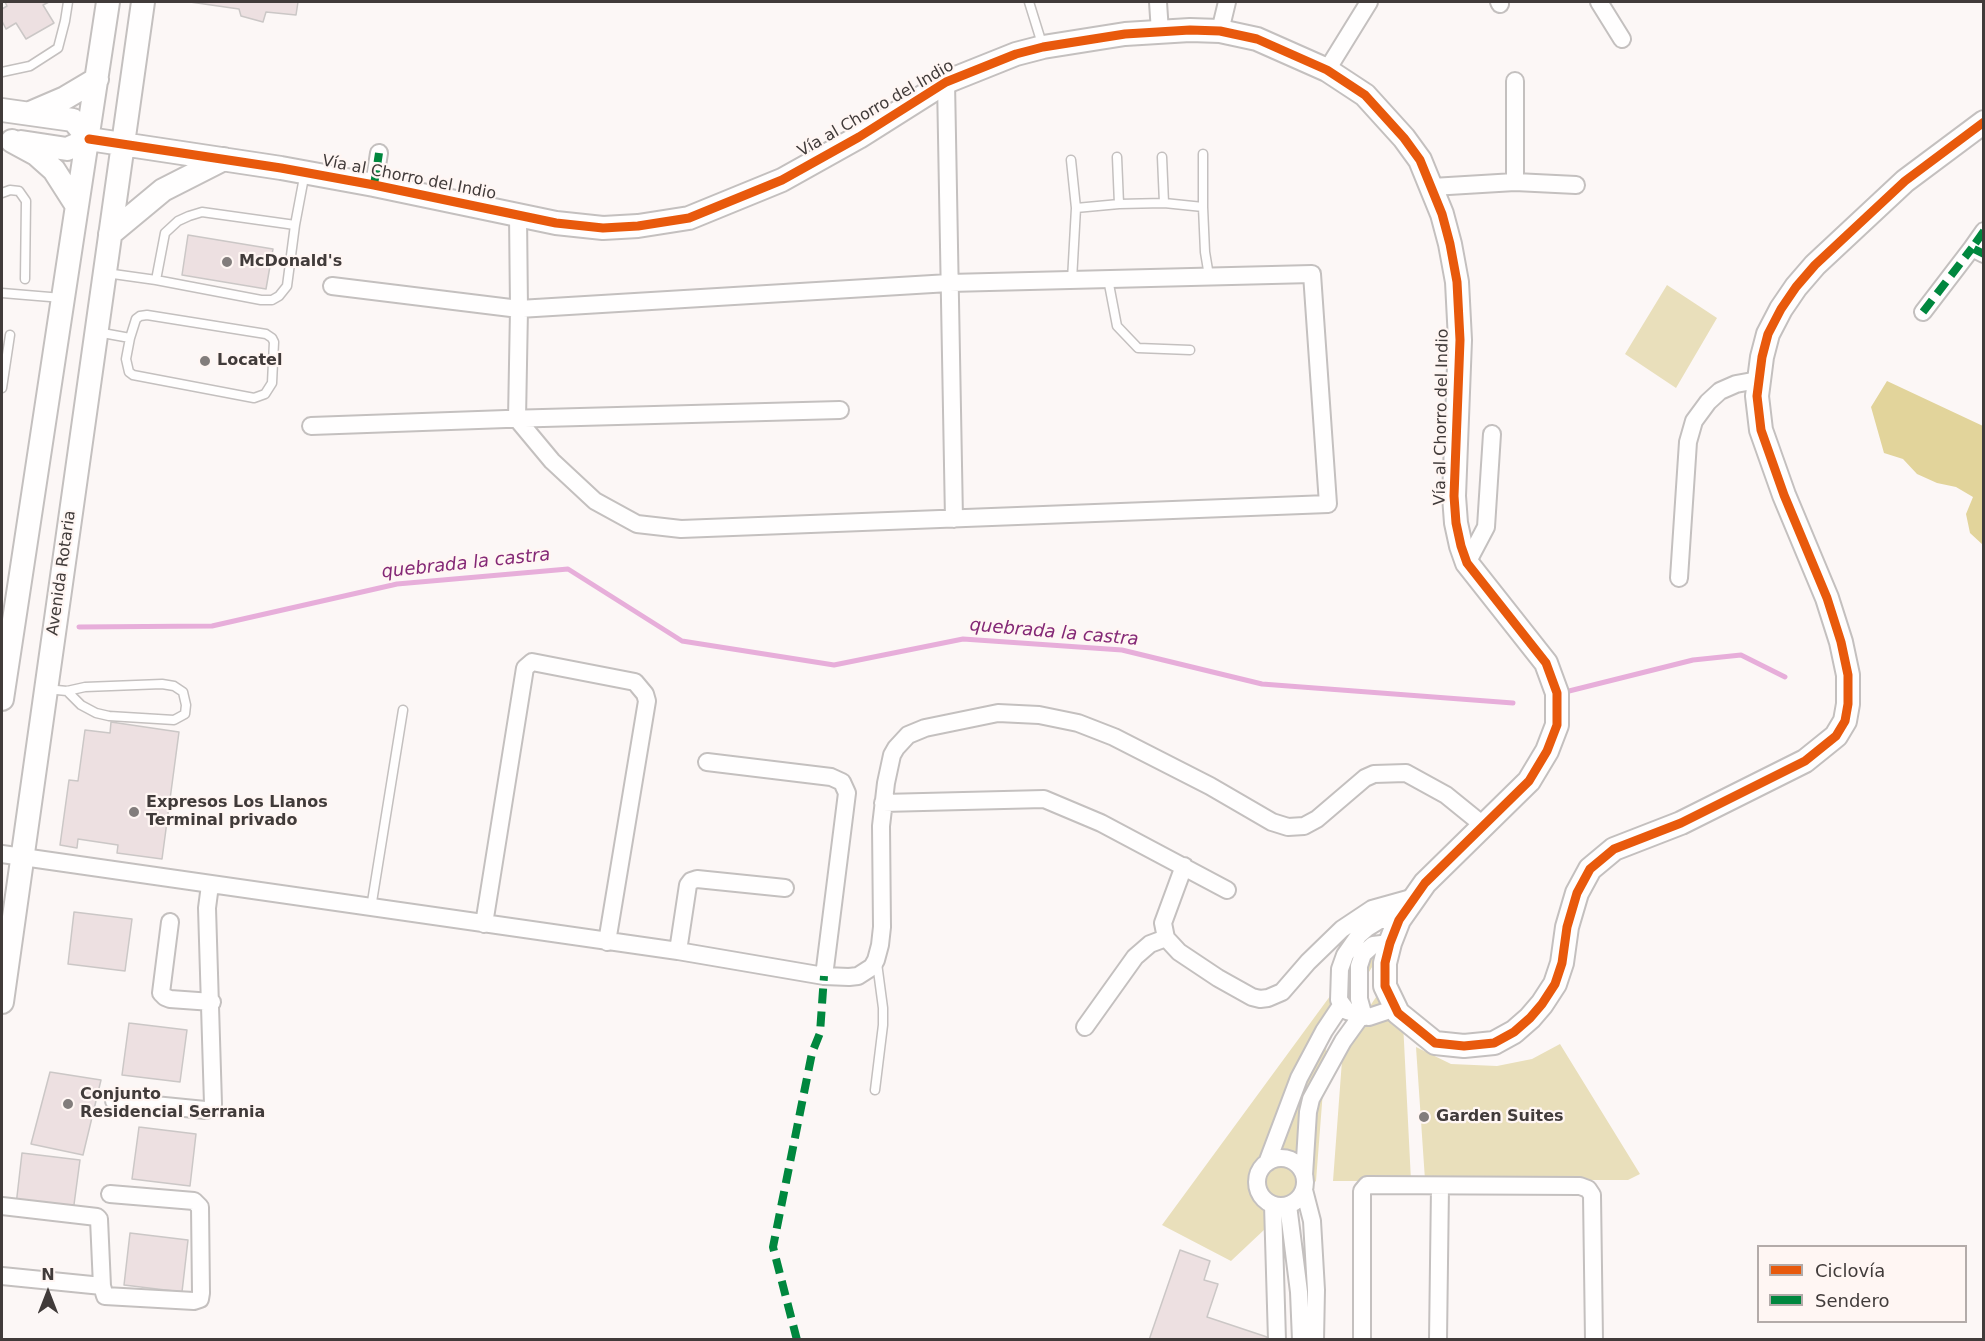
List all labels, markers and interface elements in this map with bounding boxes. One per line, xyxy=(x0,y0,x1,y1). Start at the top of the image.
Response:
street label: Vía al Chorro del Indio xyxy=(795,56,957,162)
street label: Vía al Chorro del Indio xyxy=(320,152,498,204)
place label: McDonald's xyxy=(239,252,342,272)
marker: McDonald's xyxy=(220,255,234,269)
street label: Vía al Chorro del Indio xyxy=(1431,328,1453,506)
place label: Locatel xyxy=(217,351,282,371)
marker: Locatel xyxy=(198,354,212,368)
street label: Avenida Rotaria xyxy=(44,509,80,637)
water label: quebrada la castra xyxy=(381,544,551,584)
water label: quebrada la castra xyxy=(969,615,1139,651)
place label: Expresos Los Llanos Terminal privado xyxy=(146,793,328,831)
marker: Expresos Los Llanos Terminal privado xyxy=(127,805,141,819)
place label: Conjunto Residencial Serrania xyxy=(80,1085,265,1123)
marker: Conjunto Residencial Serrania xyxy=(61,1097,75,1111)
place label: Garden Suites xyxy=(1436,1107,1564,1127)
marker: Garden Suites xyxy=(1417,1110,1431,1124)
legend xyxy=(1757,1245,1967,1323)
text: Ciclovía xyxy=(1815,1260,1885,1281)
north arrow xyxy=(18,1263,78,1323)
text: N xyxy=(41,1265,55,1284)
text: Sendero xyxy=(1815,1290,1889,1311)

